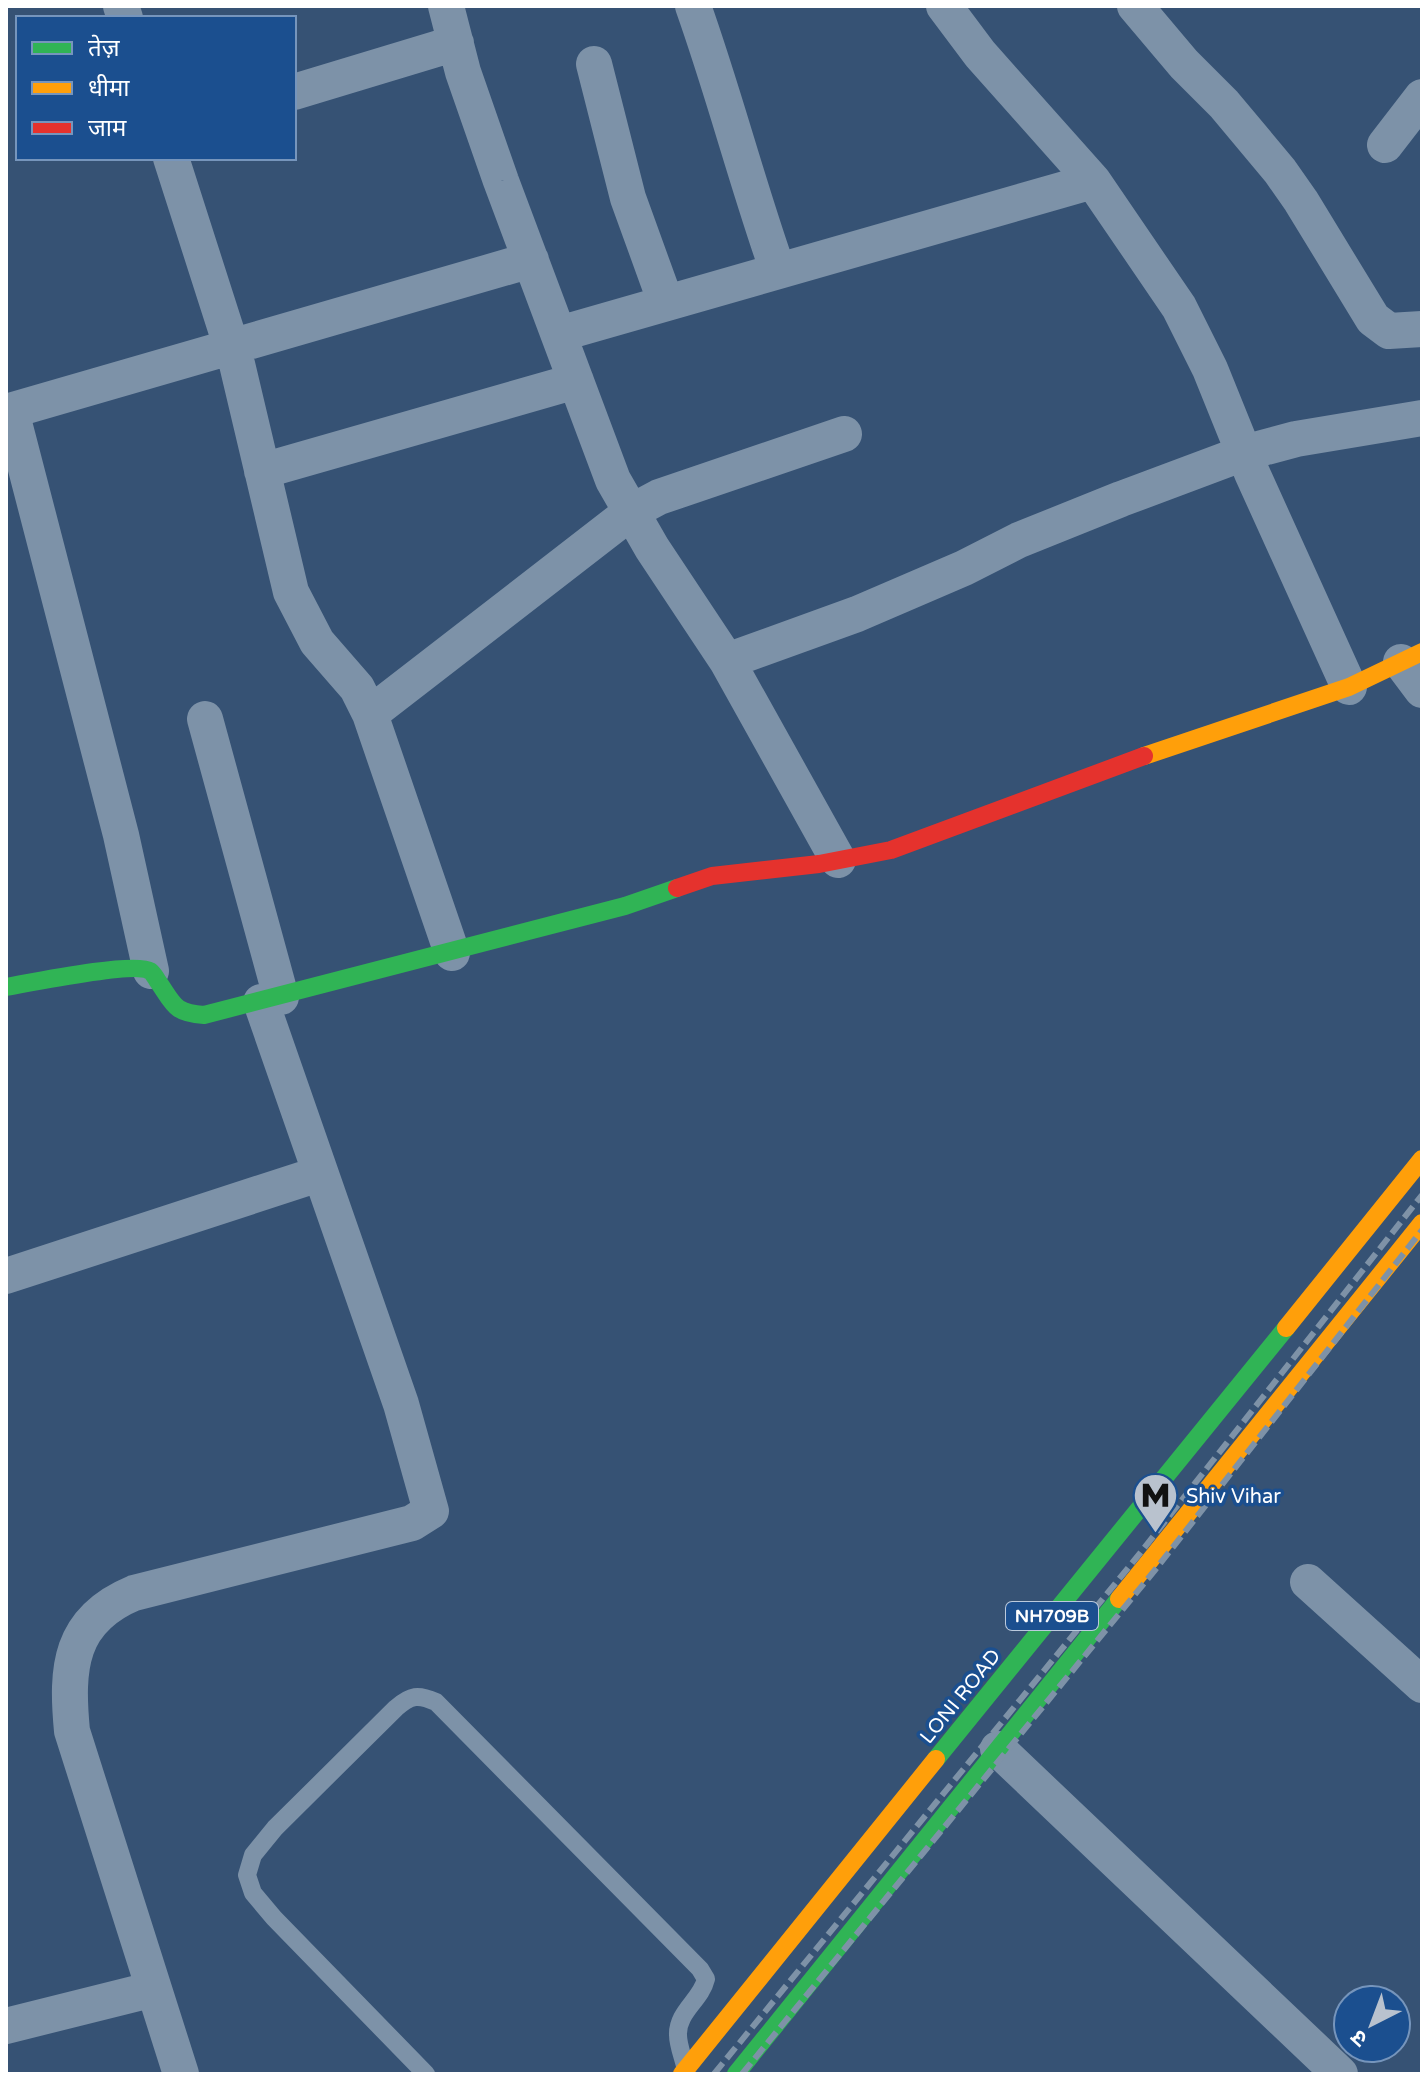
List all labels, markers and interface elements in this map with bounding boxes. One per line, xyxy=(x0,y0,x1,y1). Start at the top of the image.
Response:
legend xyxy=(16,16,296,160)
text: तेज़ xyxy=(88,34,121,63)
text: धीमा xyxy=(88,74,130,103)
text: जाम xyxy=(88,114,127,143)
metro station icon: Shiv Vihar xyxy=(1131,1472,1179,1535)
place label: Shiv Vihar xyxy=(1186,1485,1281,1509)
road number: NH709B xyxy=(1006,1602,1098,1630)
street label: LONI ROAD xyxy=(915,1644,1006,1749)
north arrow xyxy=(1332,1984,1412,2064)
text: उ xyxy=(1345,2023,1373,2052)

